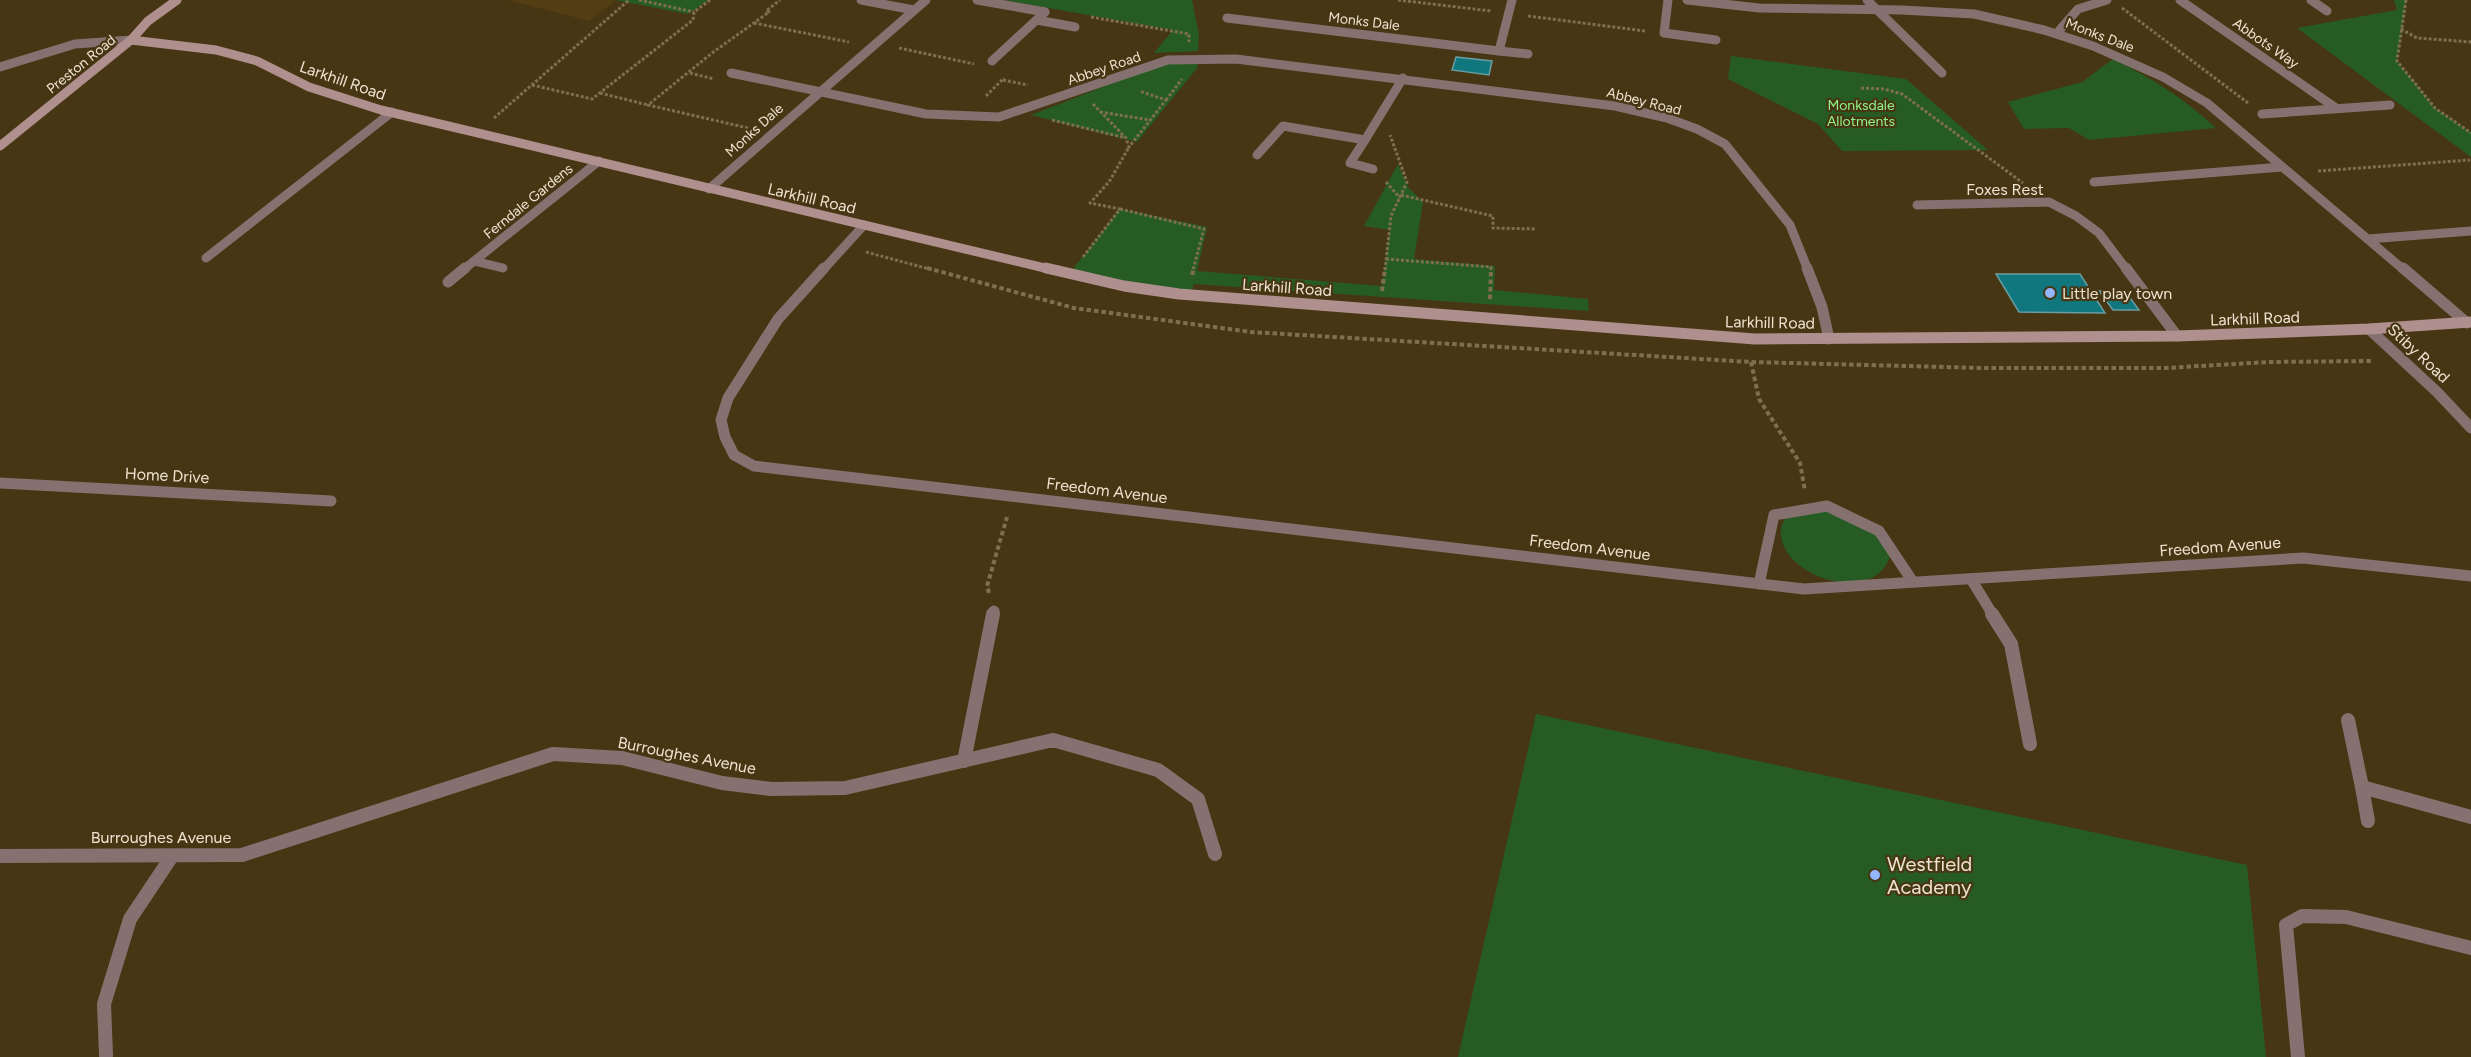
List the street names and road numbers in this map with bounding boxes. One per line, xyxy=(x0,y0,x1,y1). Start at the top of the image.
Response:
street label: Monks Dale xyxy=(1327,9,1401,34)
street label: Abbots Way xyxy=(2229,14,2302,73)
street label: Monks Dale xyxy=(2063,15,2137,56)
street label: Preston Road xyxy=(43,31,119,97)
street label: Abbey Road xyxy=(1065,48,1143,89)
street label: Larkhill Road xyxy=(297,57,389,104)
street label: Abbey Road xyxy=(1605,84,1683,119)
street label: Monks Dale xyxy=(722,100,787,161)
street label: Ferndale Gardens xyxy=(480,160,576,243)
street label: Larkhill Road xyxy=(766,179,858,218)
street label: Foxes Rest xyxy=(1966,180,2044,199)
street label: Larkhill Road xyxy=(1241,275,1333,300)
street label: Larkhill Road xyxy=(2210,307,2300,330)
street label: Larkhill Road xyxy=(1725,312,1815,333)
street label: Stiby Road xyxy=(2384,320,2454,387)
street label: Home Drive xyxy=(124,464,210,487)
street label: Freedom Avenue xyxy=(1045,474,1169,507)
street label: Freedom Avenue xyxy=(1528,531,1652,564)
street label: Freedom Avenue xyxy=(2159,533,2282,560)
street label: Burroughes Avenue xyxy=(616,733,758,778)
street label: Burroughes Avenue xyxy=(91,828,231,847)

